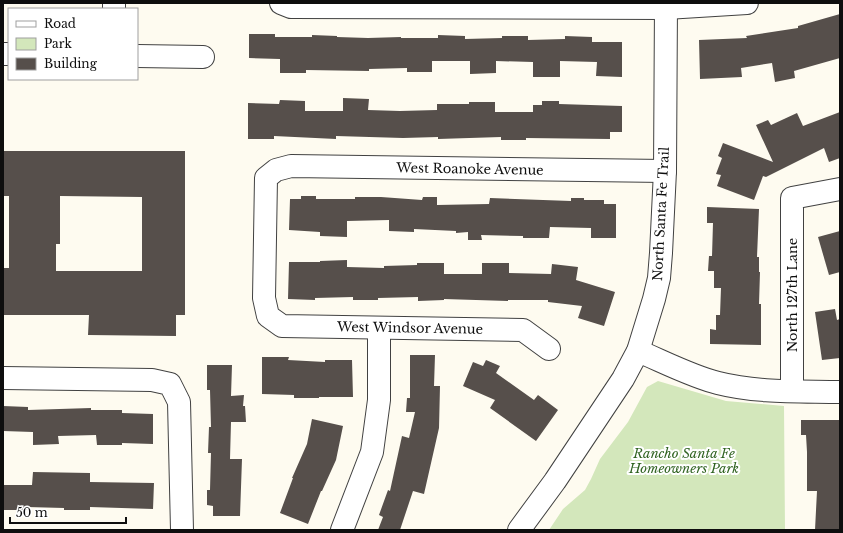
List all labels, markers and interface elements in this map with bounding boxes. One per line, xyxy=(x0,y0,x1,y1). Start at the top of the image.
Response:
legend xyxy=(8,8,138,80)
text: Road xyxy=(44,16,76,31)
text: Park xyxy=(44,36,72,51)
text: Building xyxy=(44,56,98,71)
street label: North Santa Fe Trail xyxy=(649,146,673,282)
street label: West Roanoke Avenue xyxy=(395,159,544,179)
street label: North 127th Lane xyxy=(784,238,801,352)
street label: West Windsor Avenue xyxy=(336,318,483,338)
park label: Rancho Santa Fe Homeowners Park xyxy=(628,445,739,477)
scale bar xyxy=(10,499,126,525)
text: 50 m xyxy=(16,505,48,520)

